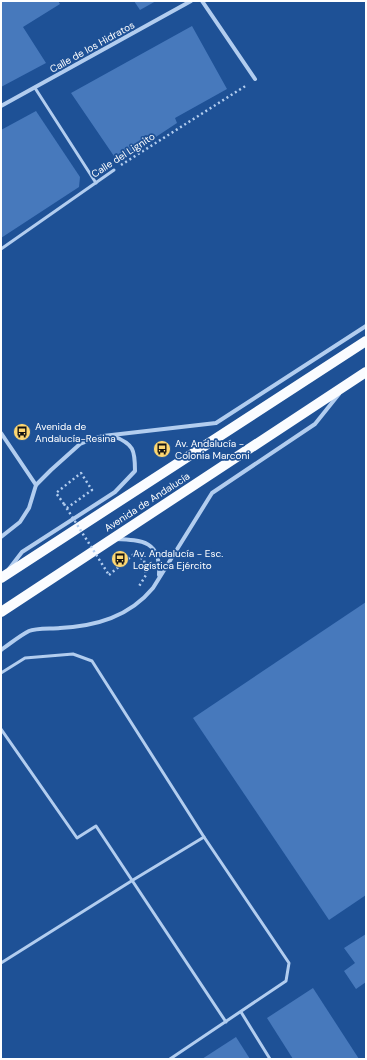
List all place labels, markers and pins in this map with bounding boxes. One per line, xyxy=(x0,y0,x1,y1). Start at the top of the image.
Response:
place label: Avenida de Andalucía-Resina xyxy=(35,420,116,445)
bus stop icon: Avenida de Andalucía-Resina xyxy=(12,422,32,442)
place label: Av. Andalucía - Colonia Marconi xyxy=(175,437,250,462)
bus stop icon: Av. Andalucía - Colonia Marconi xyxy=(152,439,172,459)
place label: Av. Andalucía - Esc. Logística Ejército xyxy=(133,547,223,572)
bus stop icon: Av. Andalucía - Esc. Logística Ejército xyxy=(110,549,130,569)

